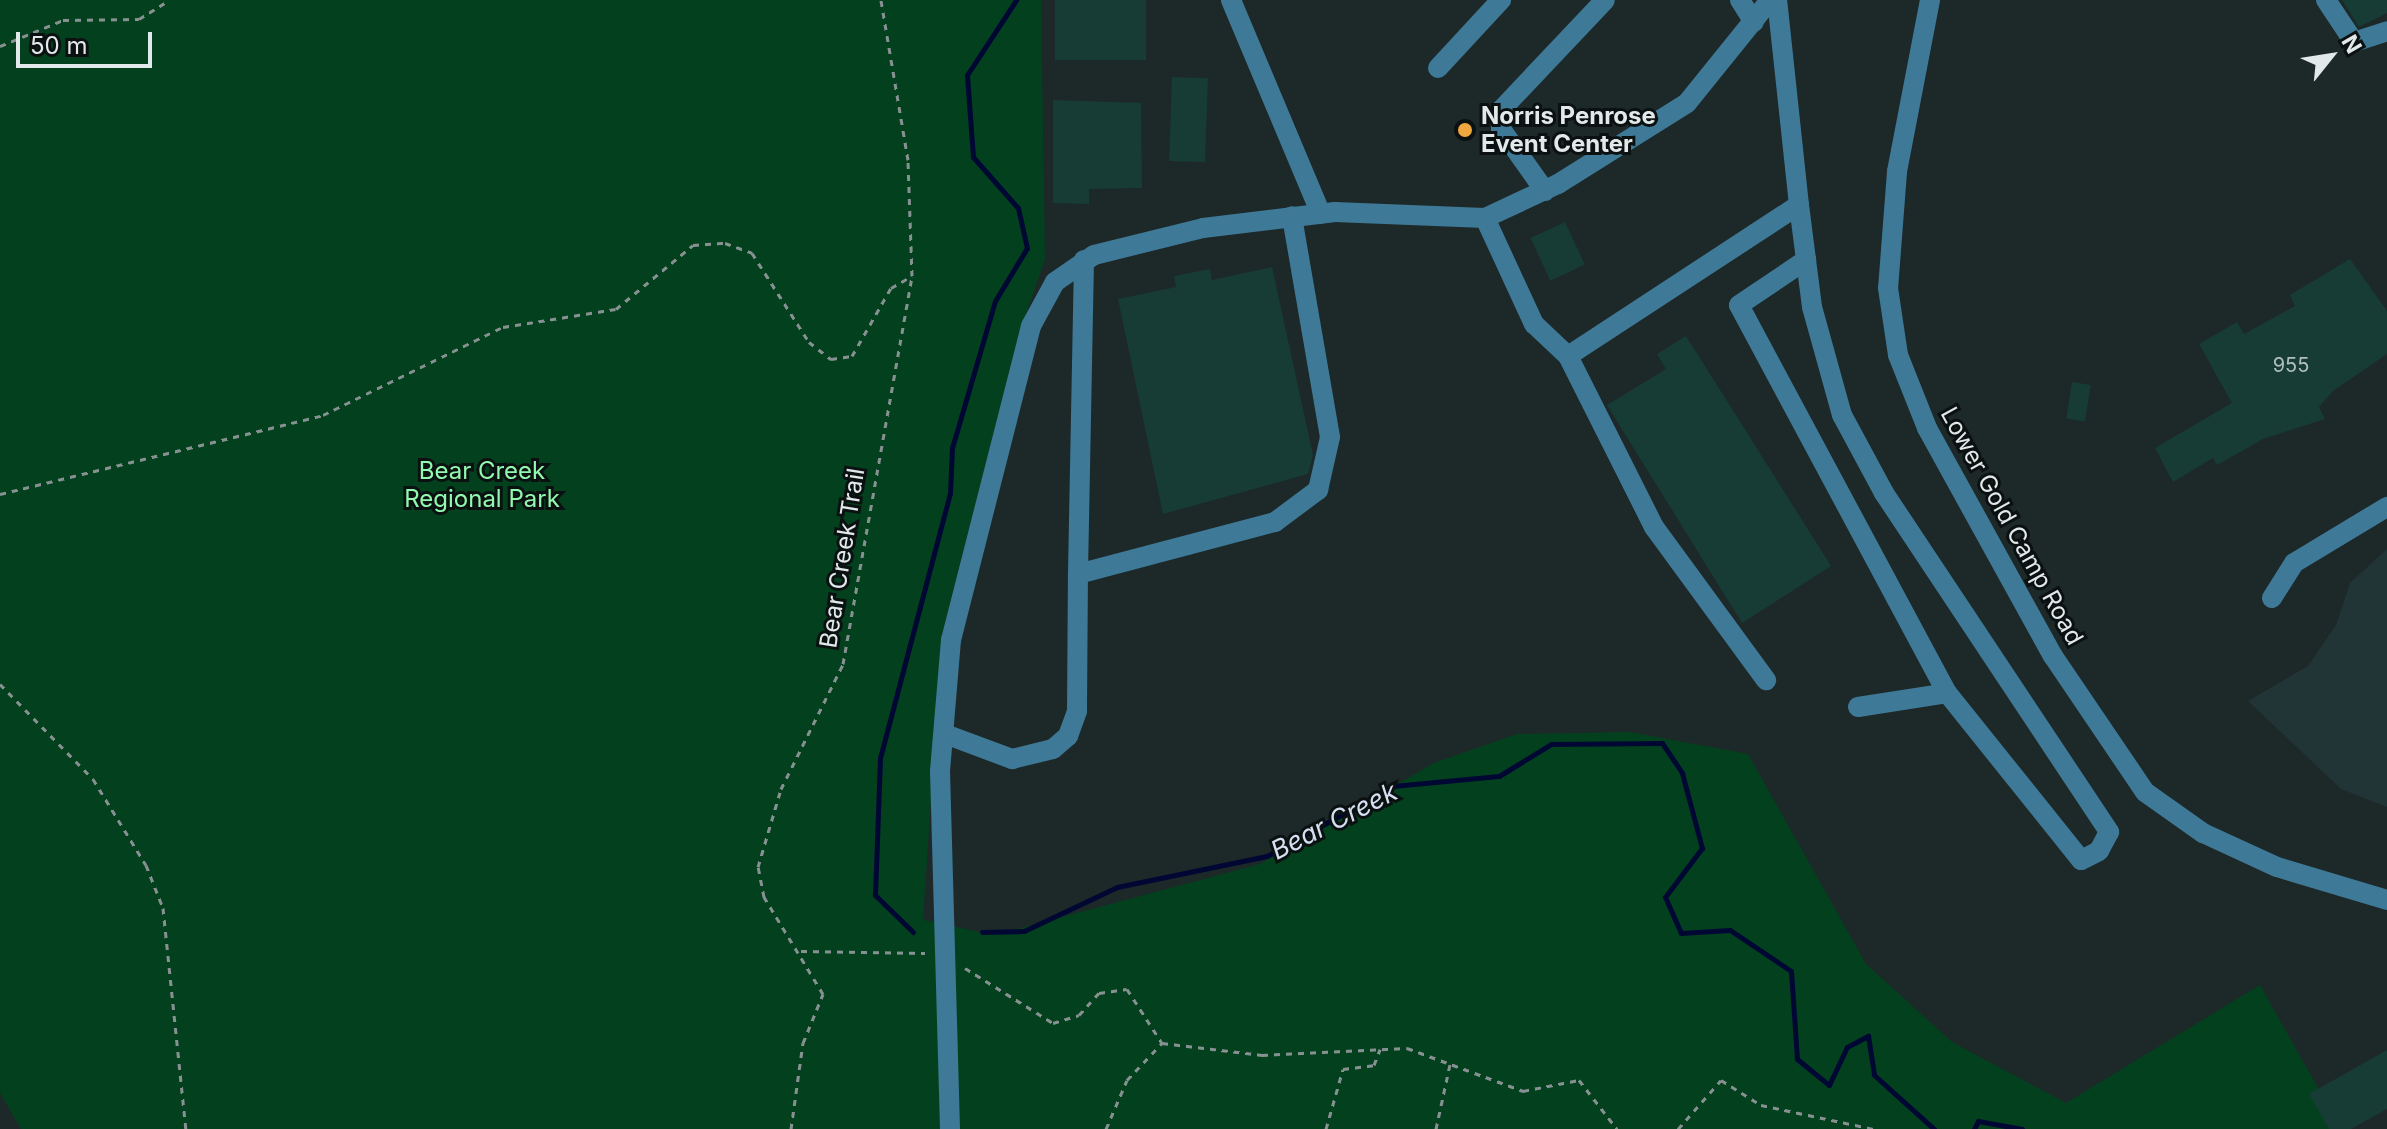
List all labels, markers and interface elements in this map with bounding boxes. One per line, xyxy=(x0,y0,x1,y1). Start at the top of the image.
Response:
scale bar xyxy=(20,16,156,66)
north arrow xyxy=(2291,16,2371,96)
text: N xyxy=(2336,30,2367,58)
text: 50 m xyxy=(30,31,88,60)
place label: Norris Penrose Event Center xyxy=(1481,102,1656,158)
marker: Norris Penrose Event Center xyxy=(1456,121,1474,139)
house number: 955 xyxy=(2273,353,2309,377)
street label: Lower Gold Camp Road xyxy=(1935,402,2089,650)
park label: Bear Creek Regional Park xyxy=(404,457,560,513)
street label: Bear Creek Trail xyxy=(814,466,870,650)
water label: Bear Creek xyxy=(1266,776,1402,866)

